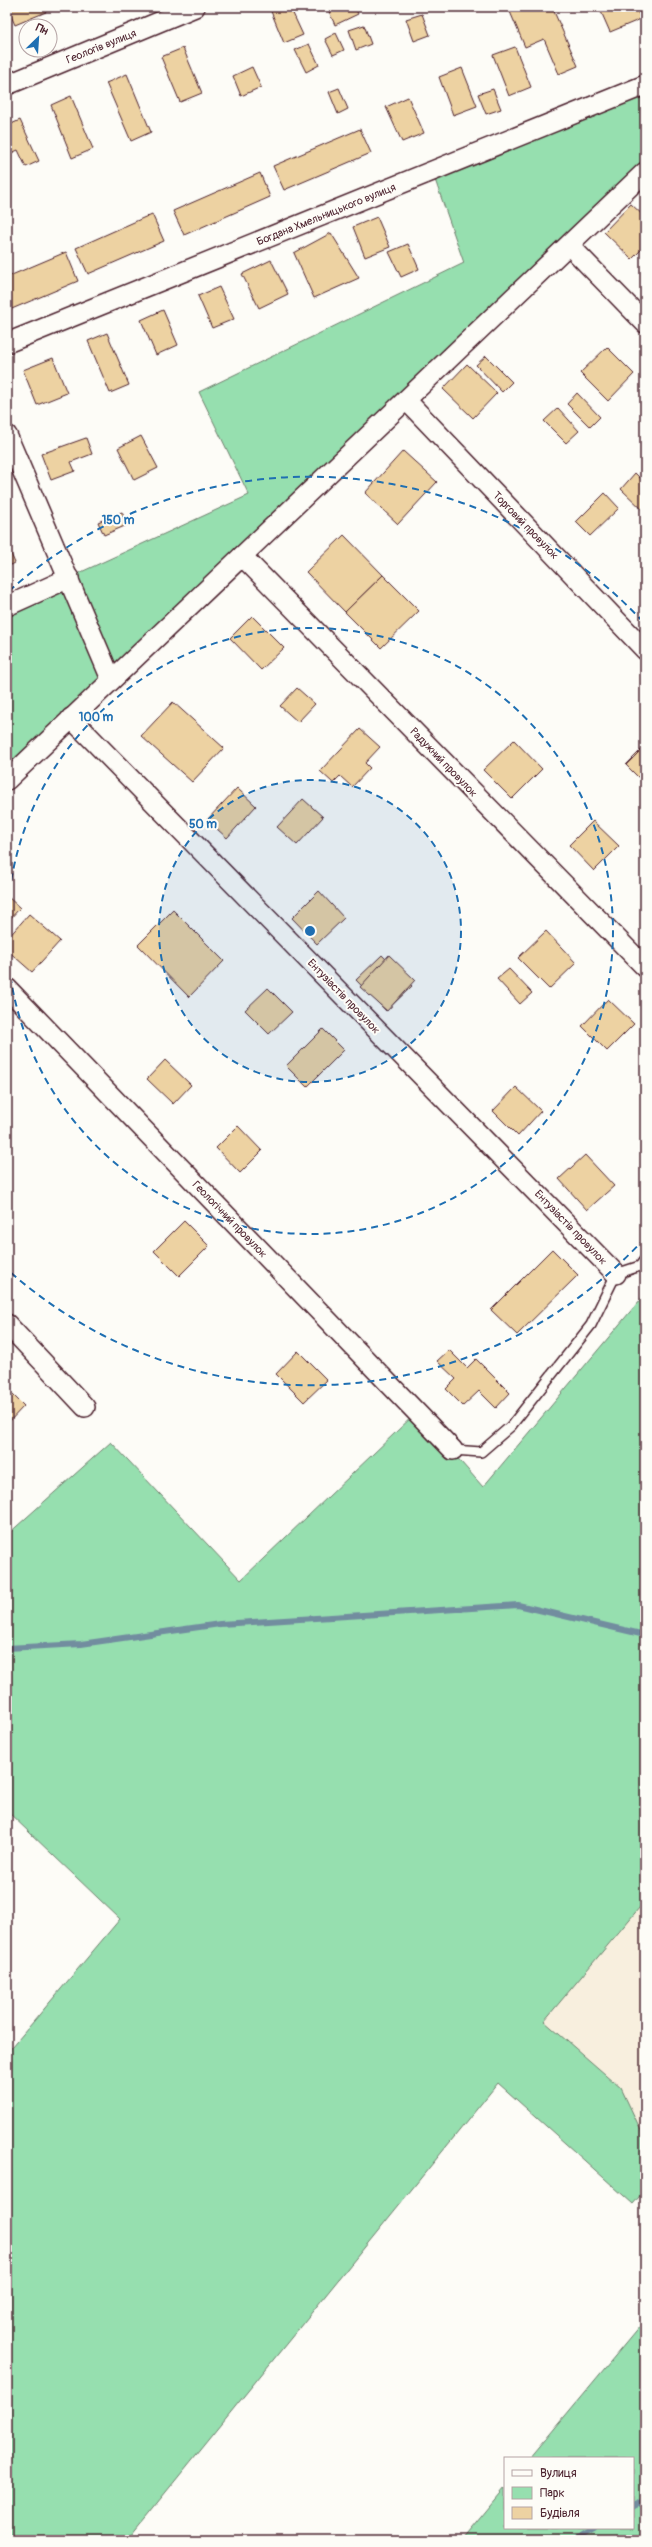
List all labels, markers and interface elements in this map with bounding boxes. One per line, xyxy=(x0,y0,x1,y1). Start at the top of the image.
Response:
north arrow xyxy=(18,18,58,58)
text: Пн xyxy=(34,21,51,38)
street label: Геологів вулиця xyxy=(64,26,138,66)
street label: Богдана Хмельницького вулиця xyxy=(255,181,398,248)
street label: Торговий провулок xyxy=(490,489,561,562)
text: 150 m xyxy=(102,513,135,528)
text: 100 m xyxy=(79,710,114,725)
street label: Радужний провулок xyxy=(407,725,480,800)
text: 50 m xyxy=(189,817,217,832)
centre of rings xyxy=(303,924,317,938)
street label: Ентузіастів провулок xyxy=(305,956,383,1037)
street label: Геологічний провулок xyxy=(190,1178,270,1261)
street label: Ентузіастів провулок xyxy=(532,1187,610,1268)
legend xyxy=(504,2457,634,2529)
text: Вулиця xyxy=(540,2466,577,2481)
text: Парк xyxy=(540,2486,565,2501)
text: Будівля xyxy=(540,2506,580,2521)

